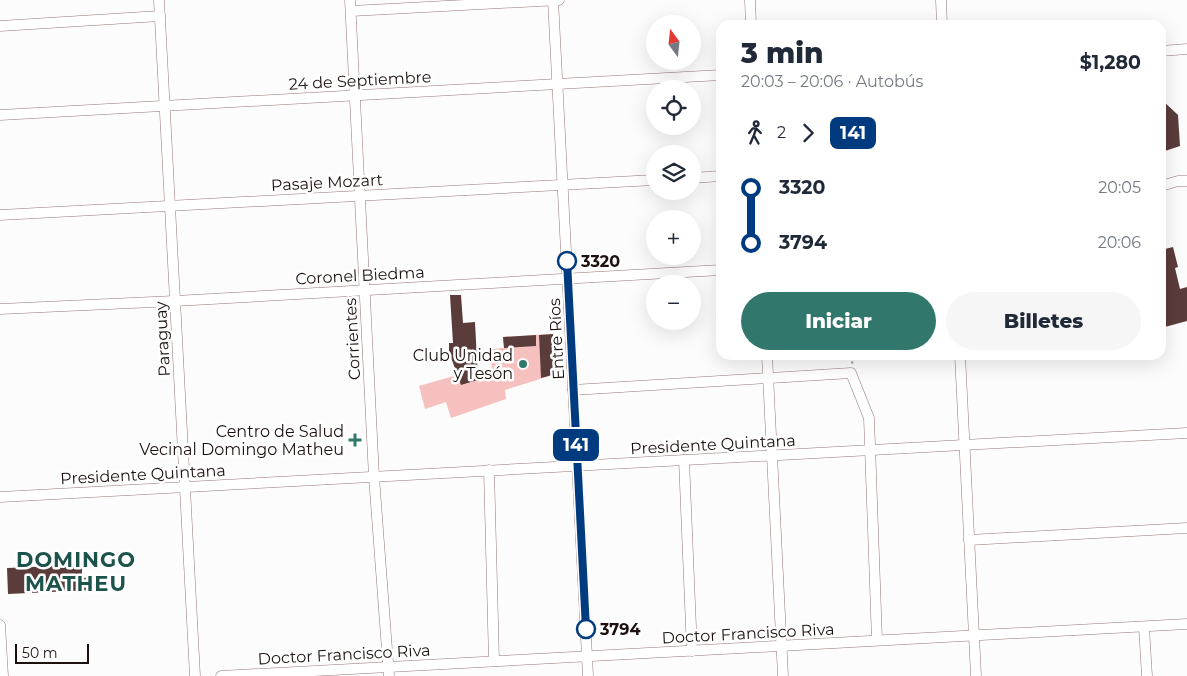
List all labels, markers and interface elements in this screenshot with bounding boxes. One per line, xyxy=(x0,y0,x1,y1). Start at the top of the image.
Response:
north arrow xyxy=(646,15,701,70)
map controls xyxy=(646,15,701,330)
text: 3 min xyxy=(741,36,824,70)
text: $1,280 xyxy=(1080,51,1141,74)
street label: 24 de Septiembre xyxy=(288,67,432,94)
text: 20:03 – 20:06 · Autobús xyxy=(741,72,923,91)
button: locate xyxy=(646,80,701,135)
icon: walk xyxy=(741,119,769,147)
icon: forward xyxy=(794,119,822,147)
text: 141 xyxy=(840,122,866,144)
text: 2 xyxy=(777,123,786,142)
button: layers xyxy=(646,145,701,200)
street label: Pasaje Mozart xyxy=(271,170,384,195)
text: 3320 xyxy=(779,176,825,199)
text: 20:05 xyxy=(1098,178,1141,197)
button: + xyxy=(646,210,701,265)
text: 3794 xyxy=(779,231,827,254)
text: 20:06 xyxy=(1098,233,1141,252)
marker: 3320 xyxy=(557,251,577,271)
place label: 3320 xyxy=(580,252,620,271)
street label: Coronel Biedma xyxy=(295,263,425,288)
button: − xyxy=(646,275,701,330)
button: Iniciar xyxy=(741,292,936,350)
button: Billetes xyxy=(946,292,1141,350)
street label: Corrientes xyxy=(341,297,364,380)
street label: Entre Ríos xyxy=(545,297,568,380)
street label: Paraguay xyxy=(151,301,174,377)
place label: Club Unidad y Tesón xyxy=(413,346,513,383)
marker: Club Unidad y Tesón xyxy=(517,358,529,370)
place label: Centro de Salud Vecinal Domingo Matheu xyxy=(139,422,344,459)
line badge: 141 xyxy=(547,429,605,461)
street label: Presidente Quintana xyxy=(630,431,796,458)
marker: Centro de Salud Vecinal Domingo Matheu xyxy=(348,433,362,447)
text: 141 xyxy=(563,434,589,456)
street label: Presidente Quintana xyxy=(60,461,226,488)
district label: DOMINGO MATHEU xyxy=(16,547,136,596)
marker: 3794 xyxy=(576,619,596,639)
street label: Doctor Francisco Riva xyxy=(661,619,835,648)
place label: 3794 xyxy=(599,620,640,639)
street label: Doctor Francisco Riva xyxy=(257,640,431,669)
scale bar xyxy=(15,641,89,664)
text: 50 m xyxy=(22,644,58,662)

